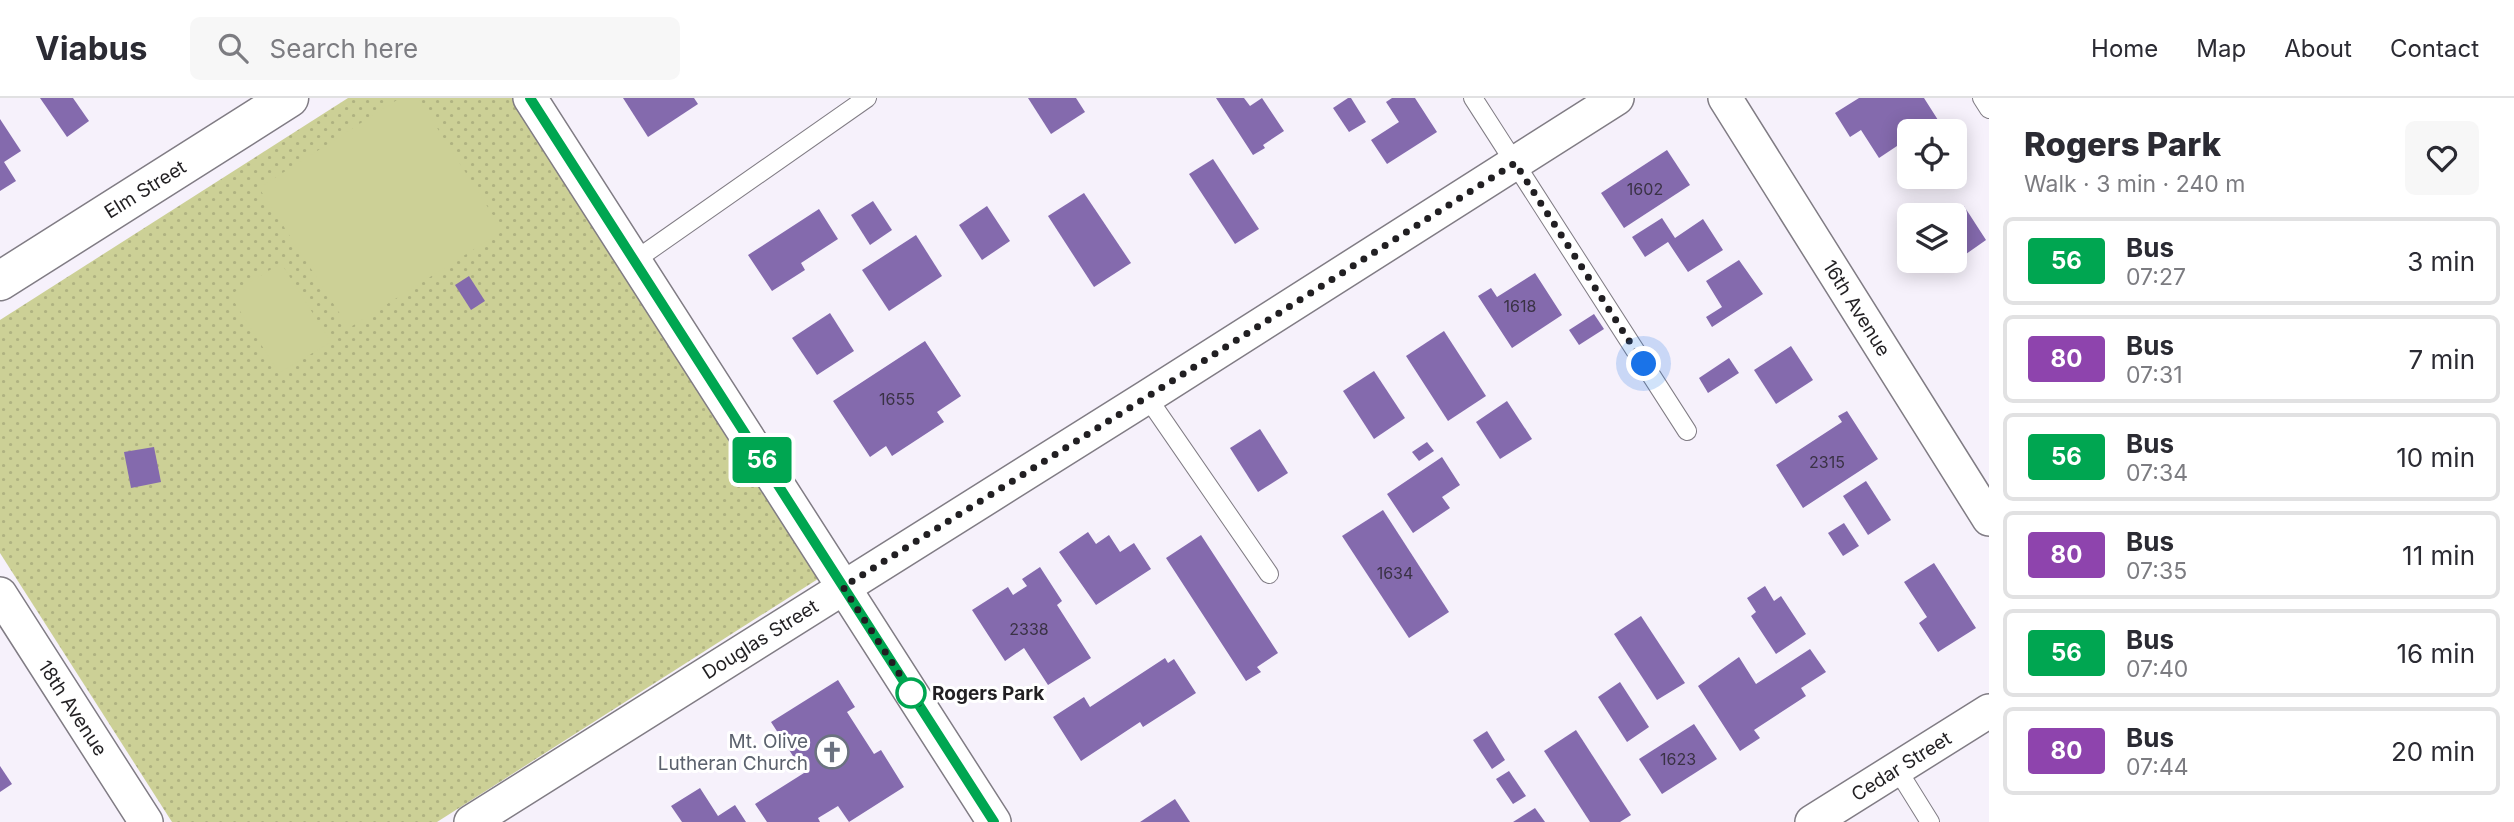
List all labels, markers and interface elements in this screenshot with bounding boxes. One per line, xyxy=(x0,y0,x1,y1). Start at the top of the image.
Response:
search box xyxy=(190,17,680,80)
text: Viabus xyxy=(35,28,148,68)
icon: search xyxy=(214,29,252,67)
text: Search here xyxy=(270,33,418,64)
text: Home xyxy=(2091,34,2158,63)
text: Map xyxy=(2196,34,2246,63)
text: About xyxy=(2284,34,2352,63)
text: Contact xyxy=(2390,34,2479,63)
map controls xyxy=(1897,119,1967,273)
button: locate xyxy=(1897,119,1967,189)
button: heart xyxy=(2405,121,2479,195)
text: Rogers Park xyxy=(2024,124,2221,164)
street label: Elm Street xyxy=(100,155,190,223)
text: Walk · 3 min · 240 m xyxy=(2024,170,2245,198)
house number: 1602 xyxy=(1627,179,1663,199)
button: layers xyxy=(1897,203,1967,273)
text: Bus xyxy=(2126,232,2174,263)
text: 56 xyxy=(2051,246,2082,275)
text: 3 min xyxy=(2407,246,2475,277)
street label: 16th Avenue xyxy=(1818,256,1895,361)
text: 07:27 xyxy=(2126,263,2186,291)
house number: 1618 xyxy=(1504,296,1536,316)
text: Bus xyxy=(2126,330,2174,361)
text: 80 xyxy=(2051,344,2082,373)
text: 7 min xyxy=(2409,344,2475,375)
your location xyxy=(1626,346,1661,381)
text: 07:31 xyxy=(2126,361,2183,389)
house number: 1655 xyxy=(879,389,915,409)
text: Bus xyxy=(2126,428,2174,459)
line badge: 56 xyxy=(730,437,794,483)
text: 56 xyxy=(2051,442,2082,471)
text: 10 min xyxy=(2396,442,2475,473)
text: 56 xyxy=(747,445,777,474)
house number: 2315 xyxy=(1809,452,1845,472)
text: 07:34 xyxy=(2126,459,2188,487)
text: Bus xyxy=(2126,526,2174,557)
text: 80 xyxy=(2051,540,2082,569)
text: 11 min xyxy=(2402,540,2475,571)
text: 07:35 xyxy=(2126,557,2187,585)
house number: 1634 xyxy=(1377,563,1413,583)
street label: Douglas Street xyxy=(698,595,822,684)
house number: 2338 xyxy=(1009,619,1049,639)
text: Bus xyxy=(2126,624,2174,655)
text: 56 xyxy=(2051,638,2082,667)
text: 16 min xyxy=(2397,638,2475,669)
text: 07:40 xyxy=(2126,655,2188,683)
street label: 18th Avenue xyxy=(33,656,112,760)
marker: Rogers Park xyxy=(896,678,926,708)
place label: Rogers Park xyxy=(932,682,1044,705)
text: Bus xyxy=(2126,722,2174,753)
street label: Cedar Street xyxy=(1847,727,1955,806)
place label: Mt. Olive Lutheran Church xyxy=(658,730,808,775)
church icon: Mt. Olive Lutheran Church xyxy=(813,733,851,771)
text: 80 xyxy=(2051,736,2082,765)
text: 20 min xyxy=(2391,736,2475,767)
house number: 1623 xyxy=(1660,749,1696,769)
text: 07:44 xyxy=(2126,753,2189,781)

